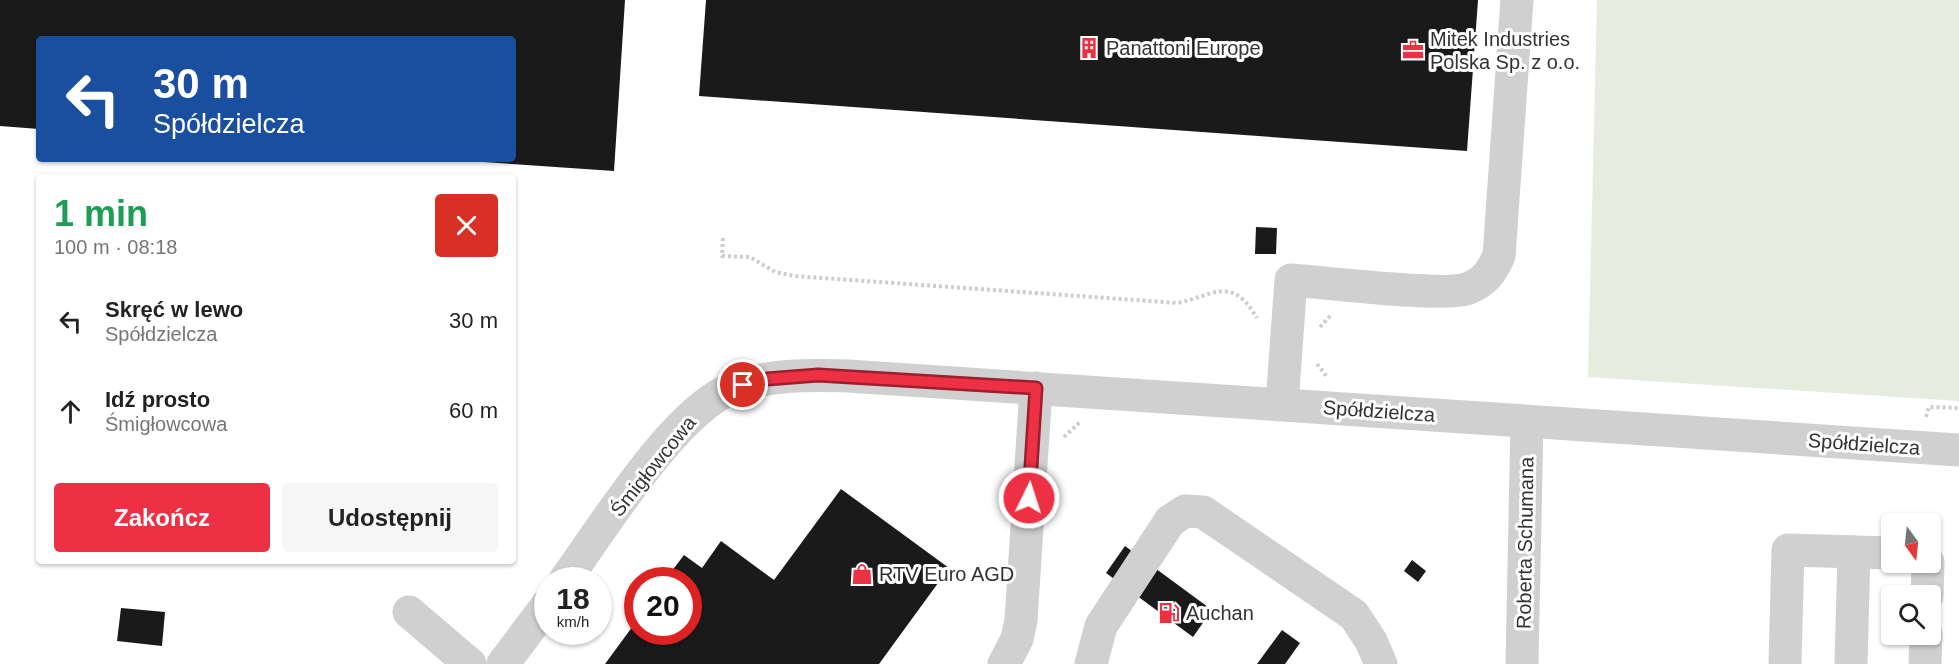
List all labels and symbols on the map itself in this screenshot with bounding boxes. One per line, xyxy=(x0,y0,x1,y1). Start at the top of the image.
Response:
place label: Mitek Industries Polska Sp. z o.o. xyxy=(1430,28,1580,73)
building icon: Panattoni Europe xyxy=(1077,36,1101,60)
place label: Panattoni Europe xyxy=(1106,37,1261,59)
office icon: Mitek Industries Polska Sp. z o.o. xyxy=(1401,38,1425,62)
pin xyxy=(717,359,768,410)
street label: Spółdzielcza xyxy=(1322,396,1437,426)
street label: Śmigłowcowa xyxy=(605,410,701,520)
street label: Spółdzielcza xyxy=(1807,429,1922,459)
street label: Roberta Schumana xyxy=(1512,456,1538,629)
position arrow xyxy=(997,466,1061,530)
north arrow xyxy=(1881,513,1941,573)
shop icon: RTV Euro AGD xyxy=(850,562,874,586)
place label: RTV Euro AGD xyxy=(879,563,1014,585)
speed limit sign: 20 xyxy=(624,567,702,645)
fuel station icon: Auchan xyxy=(1157,601,1181,625)
place label: Auchan xyxy=(1186,602,1254,624)

